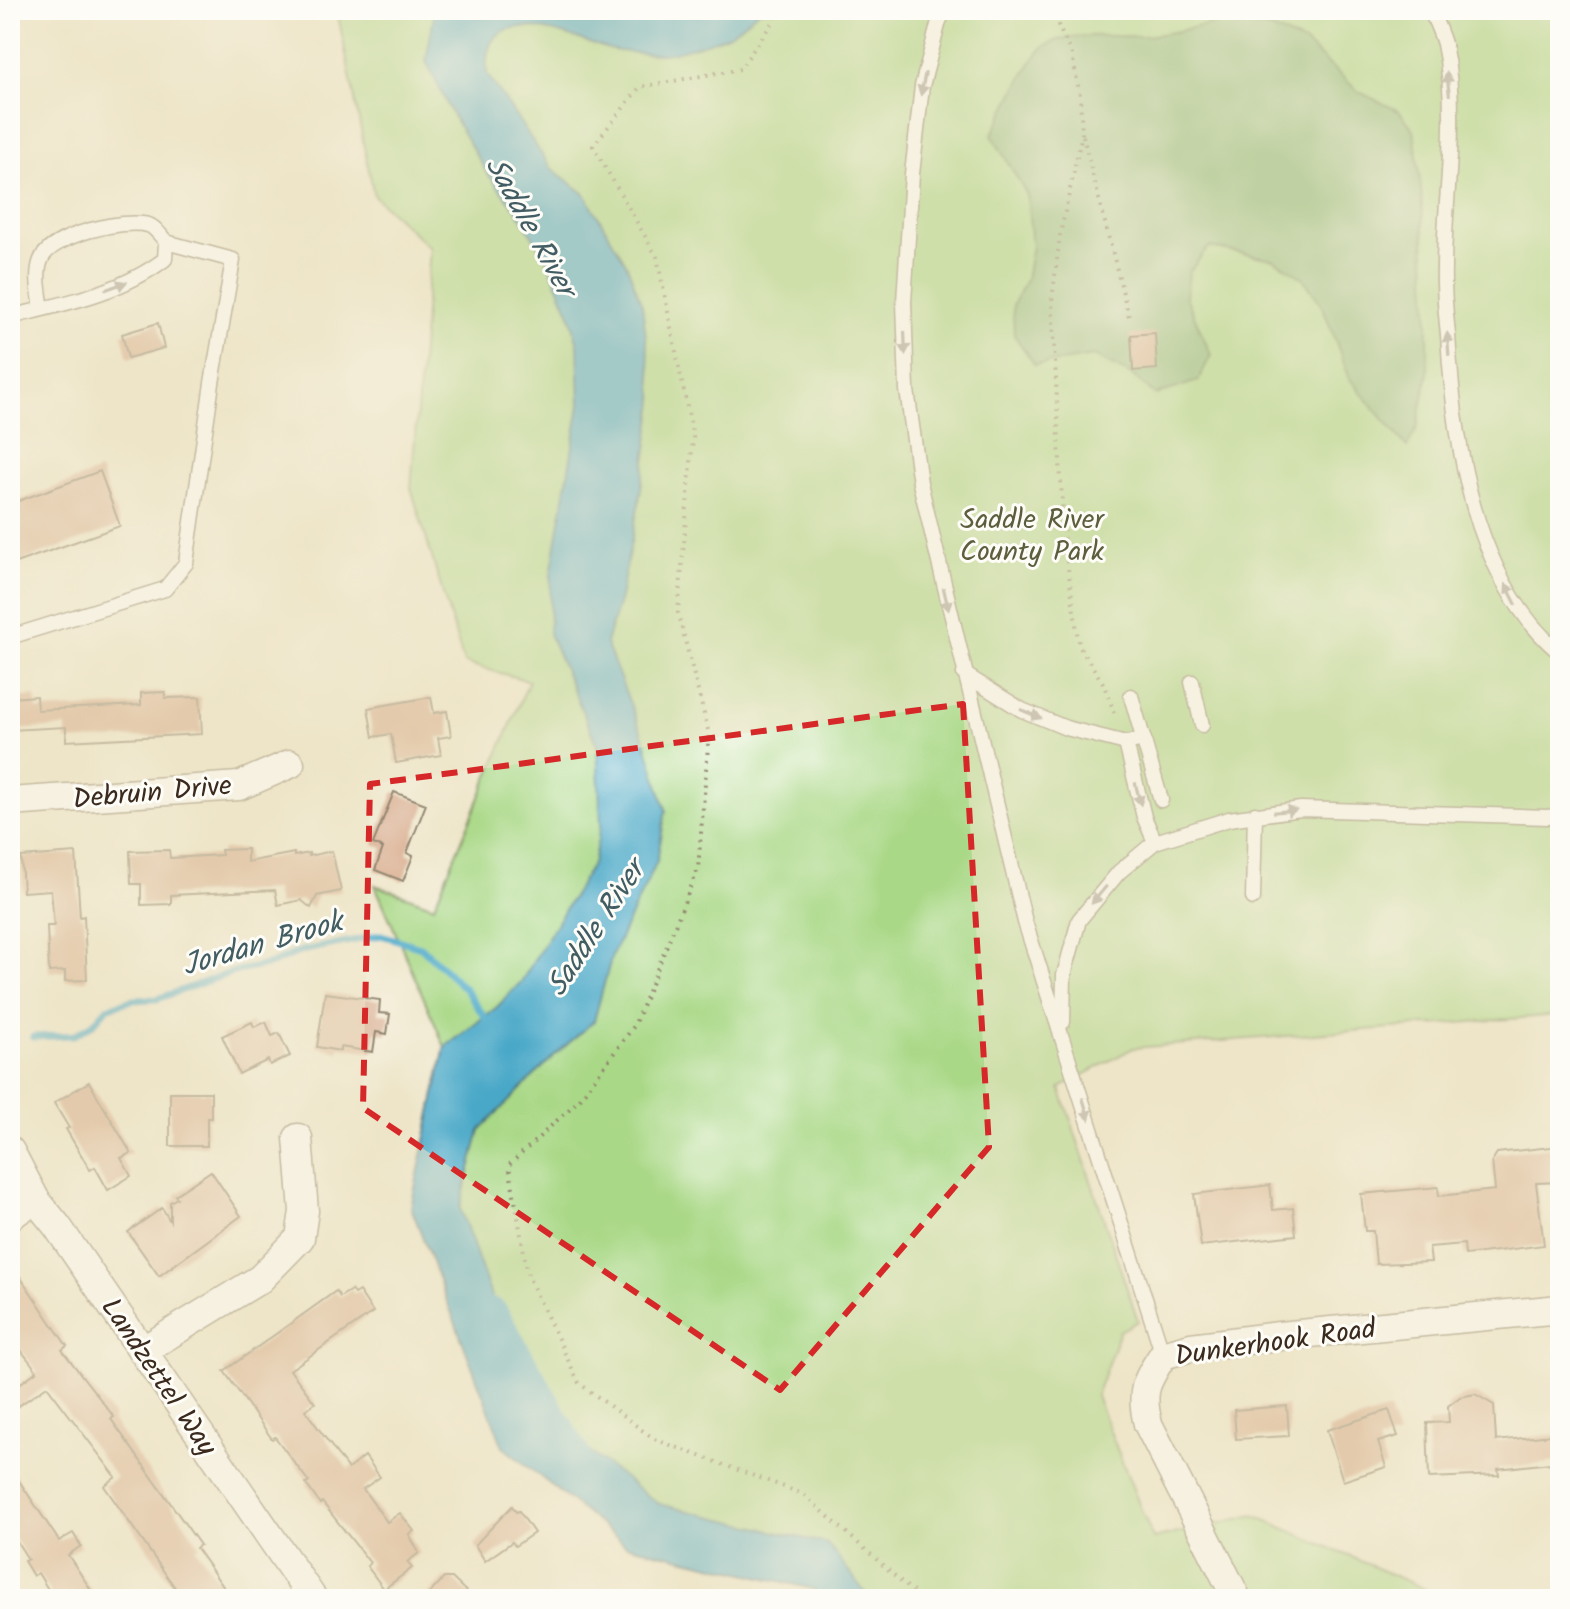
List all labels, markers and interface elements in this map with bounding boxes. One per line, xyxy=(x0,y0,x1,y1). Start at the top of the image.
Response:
one-way arrow xyxy=(1442,71,1455,96)
one-way arrow xyxy=(917,72,929,97)
water label: Saddle River xyxy=(471,148,590,311)
one-way arrow xyxy=(104,279,128,292)
one-way arrow xyxy=(899,331,912,356)
one-way arrow xyxy=(1441,331,1454,356)
park label: Saddle River County Park xyxy=(960,498,1105,575)
one-way arrow xyxy=(1504,582,1517,605)
one-way arrow xyxy=(941,587,953,612)
one-way arrow xyxy=(1020,707,1043,720)
street label: Debruin Drive xyxy=(71,764,234,823)
one-way arrow xyxy=(1133,781,1145,806)
one-way arrow xyxy=(1273,804,1298,817)
water label: Saddle River xyxy=(535,847,662,1007)
one-way arrow xyxy=(1091,885,1108,905)
water label: Jordan Brook xyxy=(177,898,352,991)
one-way arrow xyxy=(1080,1098,1093,1122)
street label: Landzettel Way xyxy=(88,1289,228,1466)
street label: Dunkerhook Road xyxy=(1172,1307,1380,1380)

